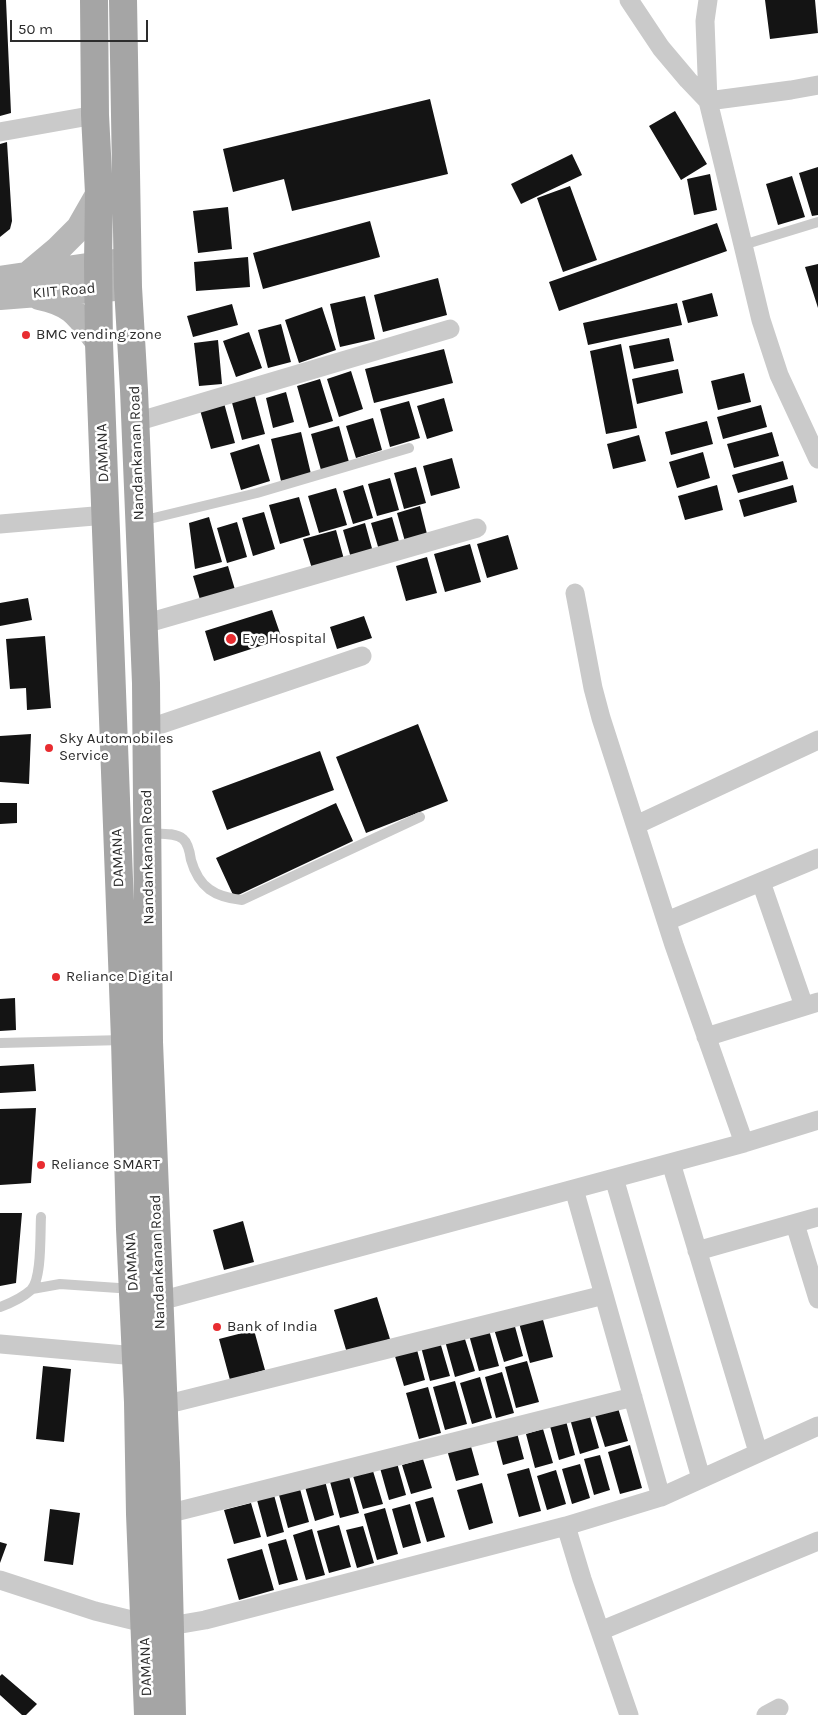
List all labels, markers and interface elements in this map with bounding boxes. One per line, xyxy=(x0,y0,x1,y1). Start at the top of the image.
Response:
scale bar xyxy=(12,10,150,42)
text: 50 m xyxy=(18,20,53,38)
street label: KIIT Road xyxy=(32,279,96,303)
place label: BMC vending zone xyxy=(36,326,162,344)
marker: BMC vending zone xyxy=(20,329,32,341)
street label: Nandankanan Road xyxy=(126,385,148,521)
street label: DAMANA xyxy=(93,423,113,483)
place label: Eye Hospital xyxy=(242,630,326,648)
marker: Eye Hospital xyxy=(224,632,238,646)
place label: Sky Automobiles Service xyxy=(59,730,174,765)
marker: Sky Automobiles Service xyxy=(43,742,55,754)
street label: Nandankanan Road xyxy=(138,789,158,925)
street label: DAMANA xyxy=(108,828,128,888)
place label: Reliance Digital xyxy=(66,968,173,986)
marker: Reliance Digital xyxy=(50,971,62,983)
place label: Reliance SMART xyxy=(51,1156,160,1174)
marker: Reliance SMART xyxy=(35,1159,47,1171)
street label: Nandankanan Road xyxy=(147,1194,169,1330)
street label: DAMANA xyxy=(121,1232,143,1292)
place label: Bank of India xyxy=(227,1318,317,1336)
marker: Bank of India xyxy=(211,1321,223,1333)
street label: DAMANA xyxy=(136,1637,156,1697)

